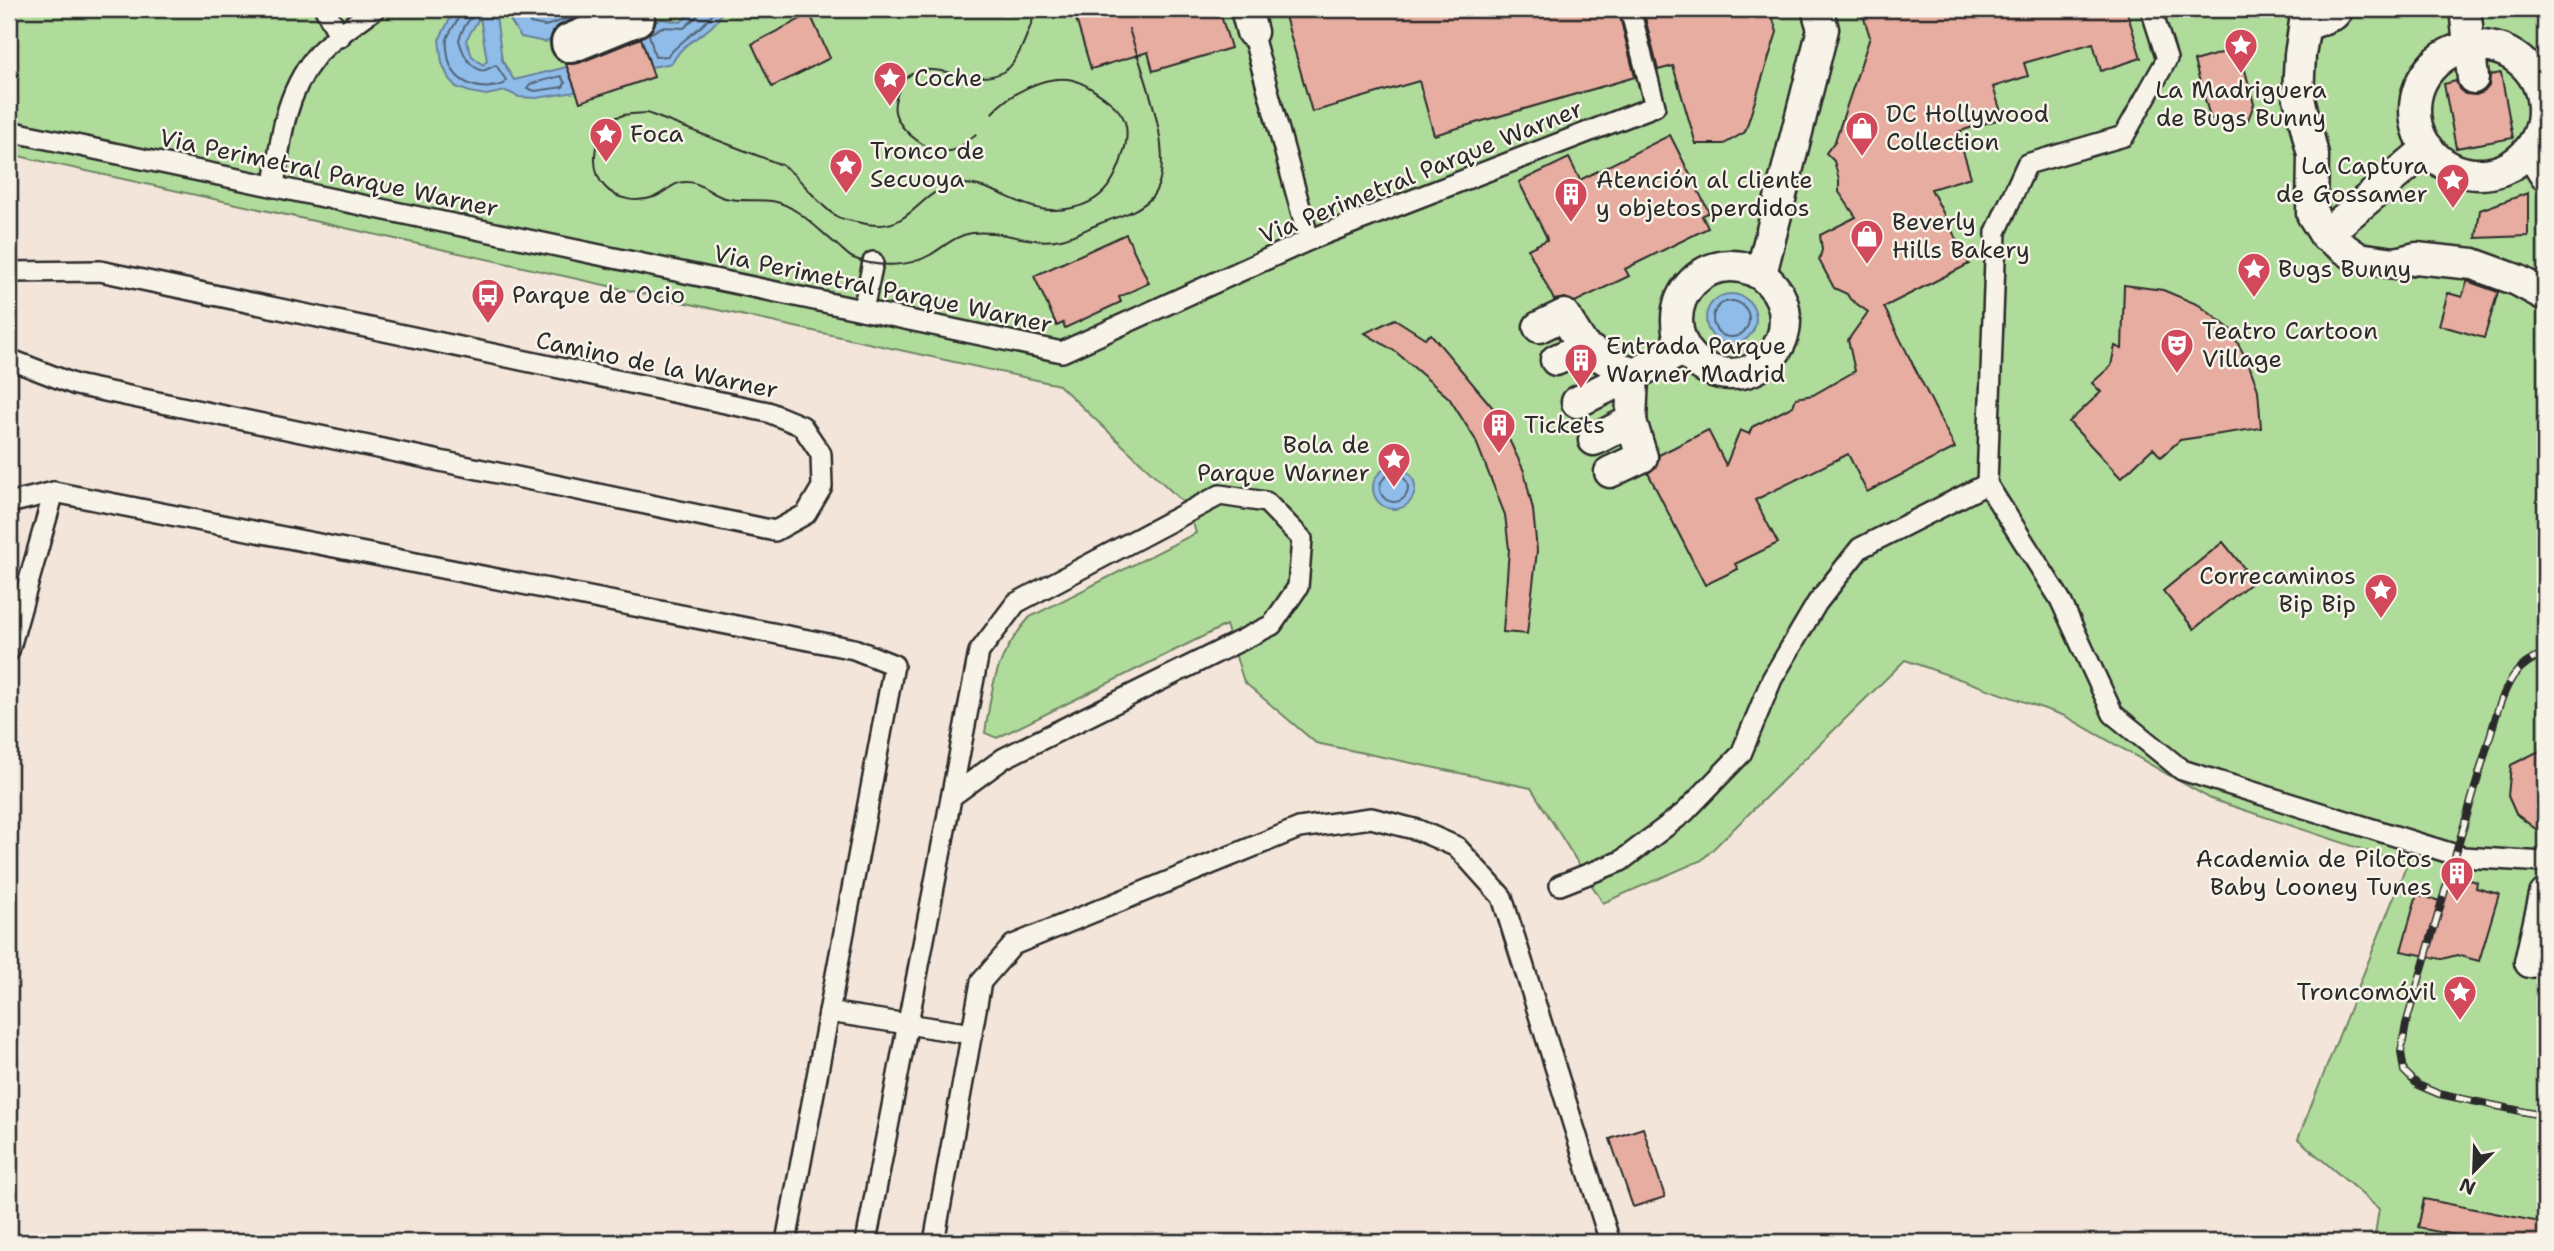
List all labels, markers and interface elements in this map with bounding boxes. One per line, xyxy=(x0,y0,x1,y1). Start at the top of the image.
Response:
place icon: La Madriguera de Bugs Bunny xyxy=(2222,26,2260,75)
place icon: Coche xyxy=(871,59,909,108)
place label: Coche xyxy=(914,62,983,94)
place label: La Madriguera de Bugs Bunny xyxy=(2155,74,2327,134)
street label: Via Perimetral Parque Warner xyxy=(1255,92,1587,252)
place label: DC Hollywood Collection xyxy=(1886,98,2049,158)
shop icon: DC Hollywood Collection xyxy=(1843,109,1881,158)
place icon: Foca xyxy=(587,115,625,164)
place label: Foca xyxy=(630,118,684,150)
street label: Via Perimetral Parque Warner xyxy=(157,121,501,225)
place label: Tronco de Secuoya xyxy=(870,135,985,195)
place icon: Tronco de Secuoya xyxy=(827,146,865,195)
place label: La Captura de Gossamer xyxy=(2276,150,2428,210)
place icon: La Captura de Gossamer xyxy=(2434,161,2472,210)
place label: Atención al cliente y objetos perdidos xyxy=(1596,164,1813,224)
building icon: Atención al cliente y objetos perdidos xyxy=(1552,175,1590,224)
place label: Beverly Hills Bakery xyxy=(1892,206,2030,266)
shop icon: Beverly Hills Bakery xyxy=(1848,217,1886,266)
street label: Via Perimetral Parque Warner xyxy=(711,237,1055,341)
place icon: Bugs Bunny xyxy=(2235,250,2273,299)
place label: Bugs Bunny xyxy=(2278,253,2411,285)
bus stop icon: Parque de Ocio xyxy=(469,276,507,325)
place label: Parque de Ocio xyxy=(512,279,685,311)
place label: Teatro Cartoon Village xyxy=(2202,315,2378,375)
street label: Camino de la Warner xyxy=(533,324,781,406)
theatre icon: Teatro Cartoon Village xyxy=(2158,326,2196,375)
place label: Entrada Parque Warner Madrid xyxy=(1606,330,1786,390)
building icon: Entrada Parque Warner Madrid xyxy=(1562,341,1600,390)
building icon: Tickets xyxy=(1480,406,1518,455)
place label: Tickets xyxy=(1524,409,1605,441)
place label: Bola de Parque Warner xyxy=(1197,429,1370,489)
place icon: Bola de Parque Warner xyxy=(1375,440,1413,489)
place label: Correcaminos Bip Bip xyxy=(2199,560,2356,620)
place icon: Correcaminos Bip Bip xyxy=(2362,571,2400,620)
place label: Academia de Pilotos Baby Looney Tunes xyxy=(2195,843,2432,903)
building icon: Academia de Pilotos Baby Looney Tunes xyxy=(2438,854,2476,903)
place icon: Troncomóvil xyxy=(2441,973,2479,1022)
place label: Troncomóvil xyxy=(2297,976,2437,1008)
north arrow xyxy=(2438,1136,2508,1206)
text: N xyxy=(2456,1172,2479,1201)

